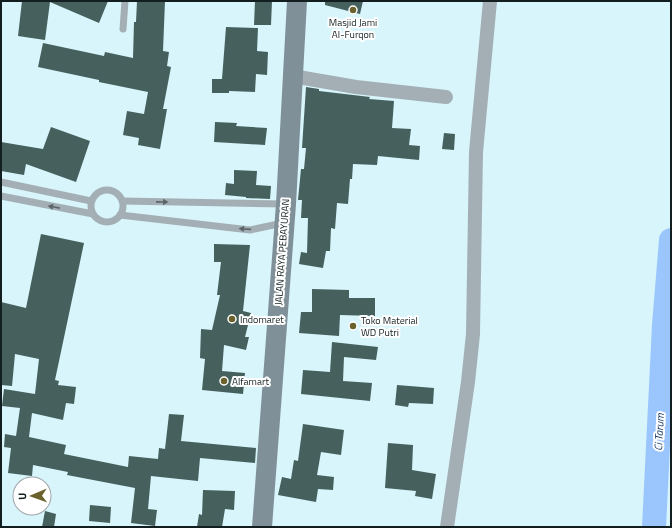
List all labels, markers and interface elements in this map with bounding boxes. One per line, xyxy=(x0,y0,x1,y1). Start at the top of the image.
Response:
marker: Masjid Jami Al-Furqon xyxy=(348,5,358,15)
place label: Masjid Jami Al-Furqon xyxy=(329,15,377,42)
street label: JALAN RAYA PEBAYURAN xyxy=(271,198,293,306)
one-way arrow xyxy=(156,199,169,205)
one-way arrow xyxy=(48,203,61,209)
one-way arrow xyxy=(239,226,251,233)
place label: Indomaret xyxy=(240,312,284,327)
place label: Toko Material WD Putri xyxy=(361,313,418,340)
marker: Indomaret xyxy=(227,314,237,324)
marker: Toko Material WD Putri xyxy=(348,321,358,331)
place label: Alfamart xyxy=(232,374,269,389)
marker: Alfamart xyxy=(219,376,229,386)
water label: Ci Tarum xyxy=(650,412,668,451)
north arrow xyxy=(12,476,52,516)
text: U xyxy=(14,492,30,500)

